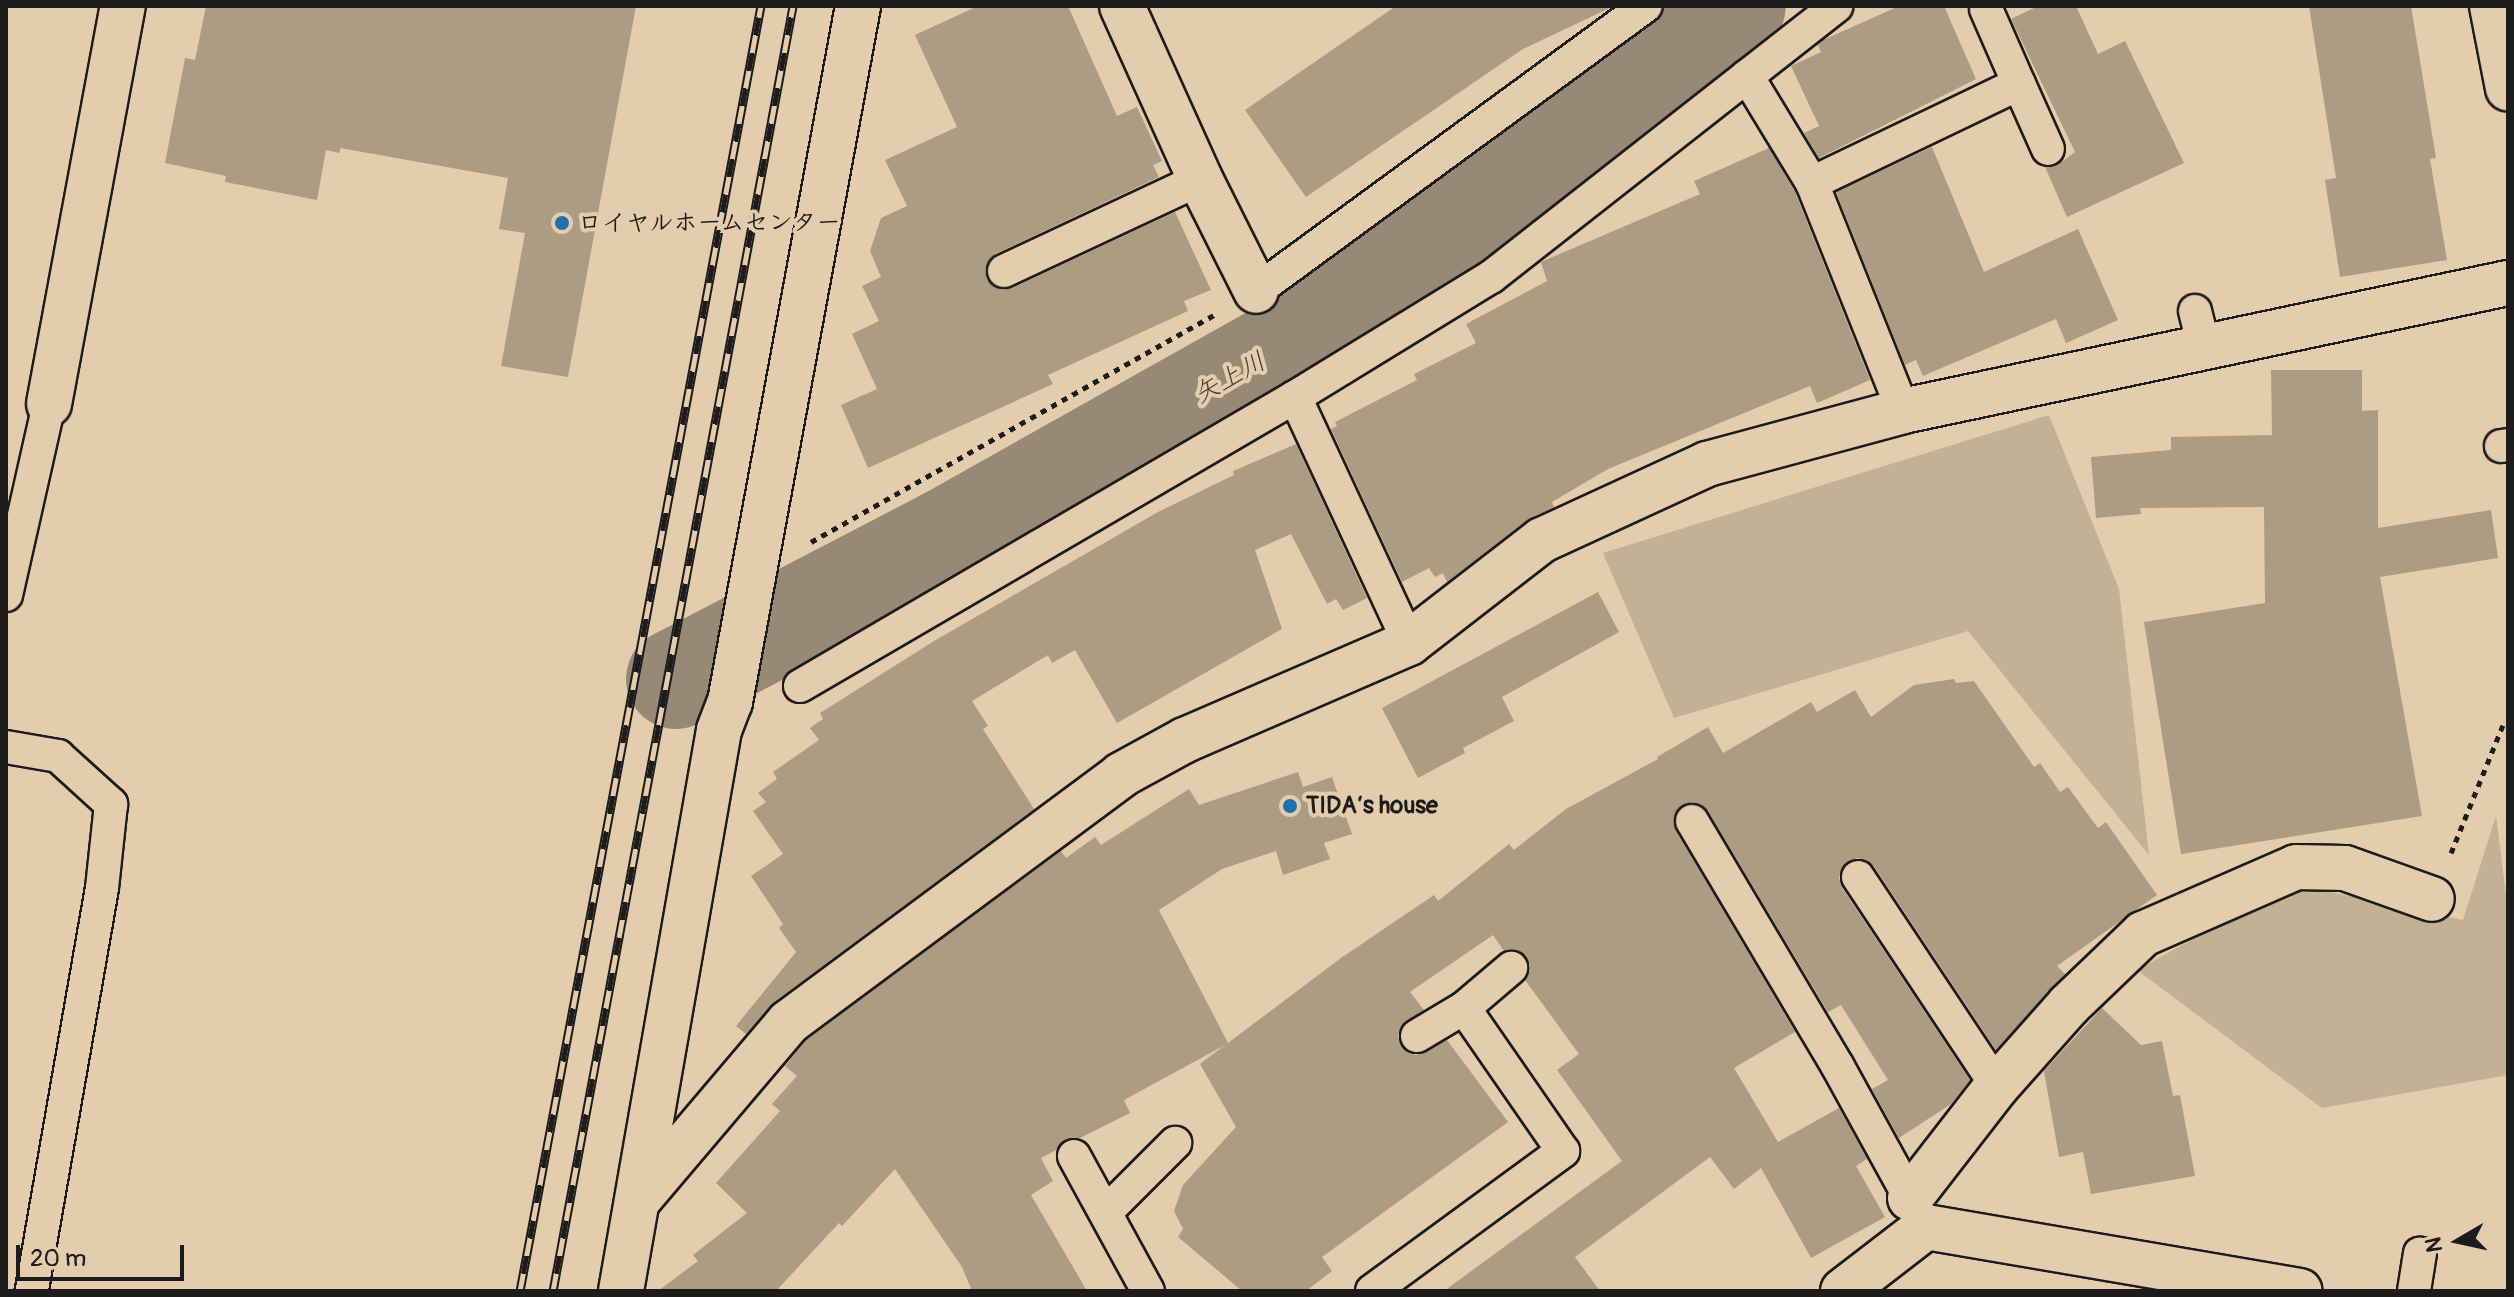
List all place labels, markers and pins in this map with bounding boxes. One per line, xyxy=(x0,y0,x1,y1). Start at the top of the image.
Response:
place label: ロイヤルホームセンター xyxy=(578,209,842,237)
marker: ロイヤルホームセンター xyxy=(553,214,571,232)
place label: TIDA‘s house xyxy=(1306,792,1438,820)
marker: TIDA‘s house xyxy=(1281,797,1299,815)

